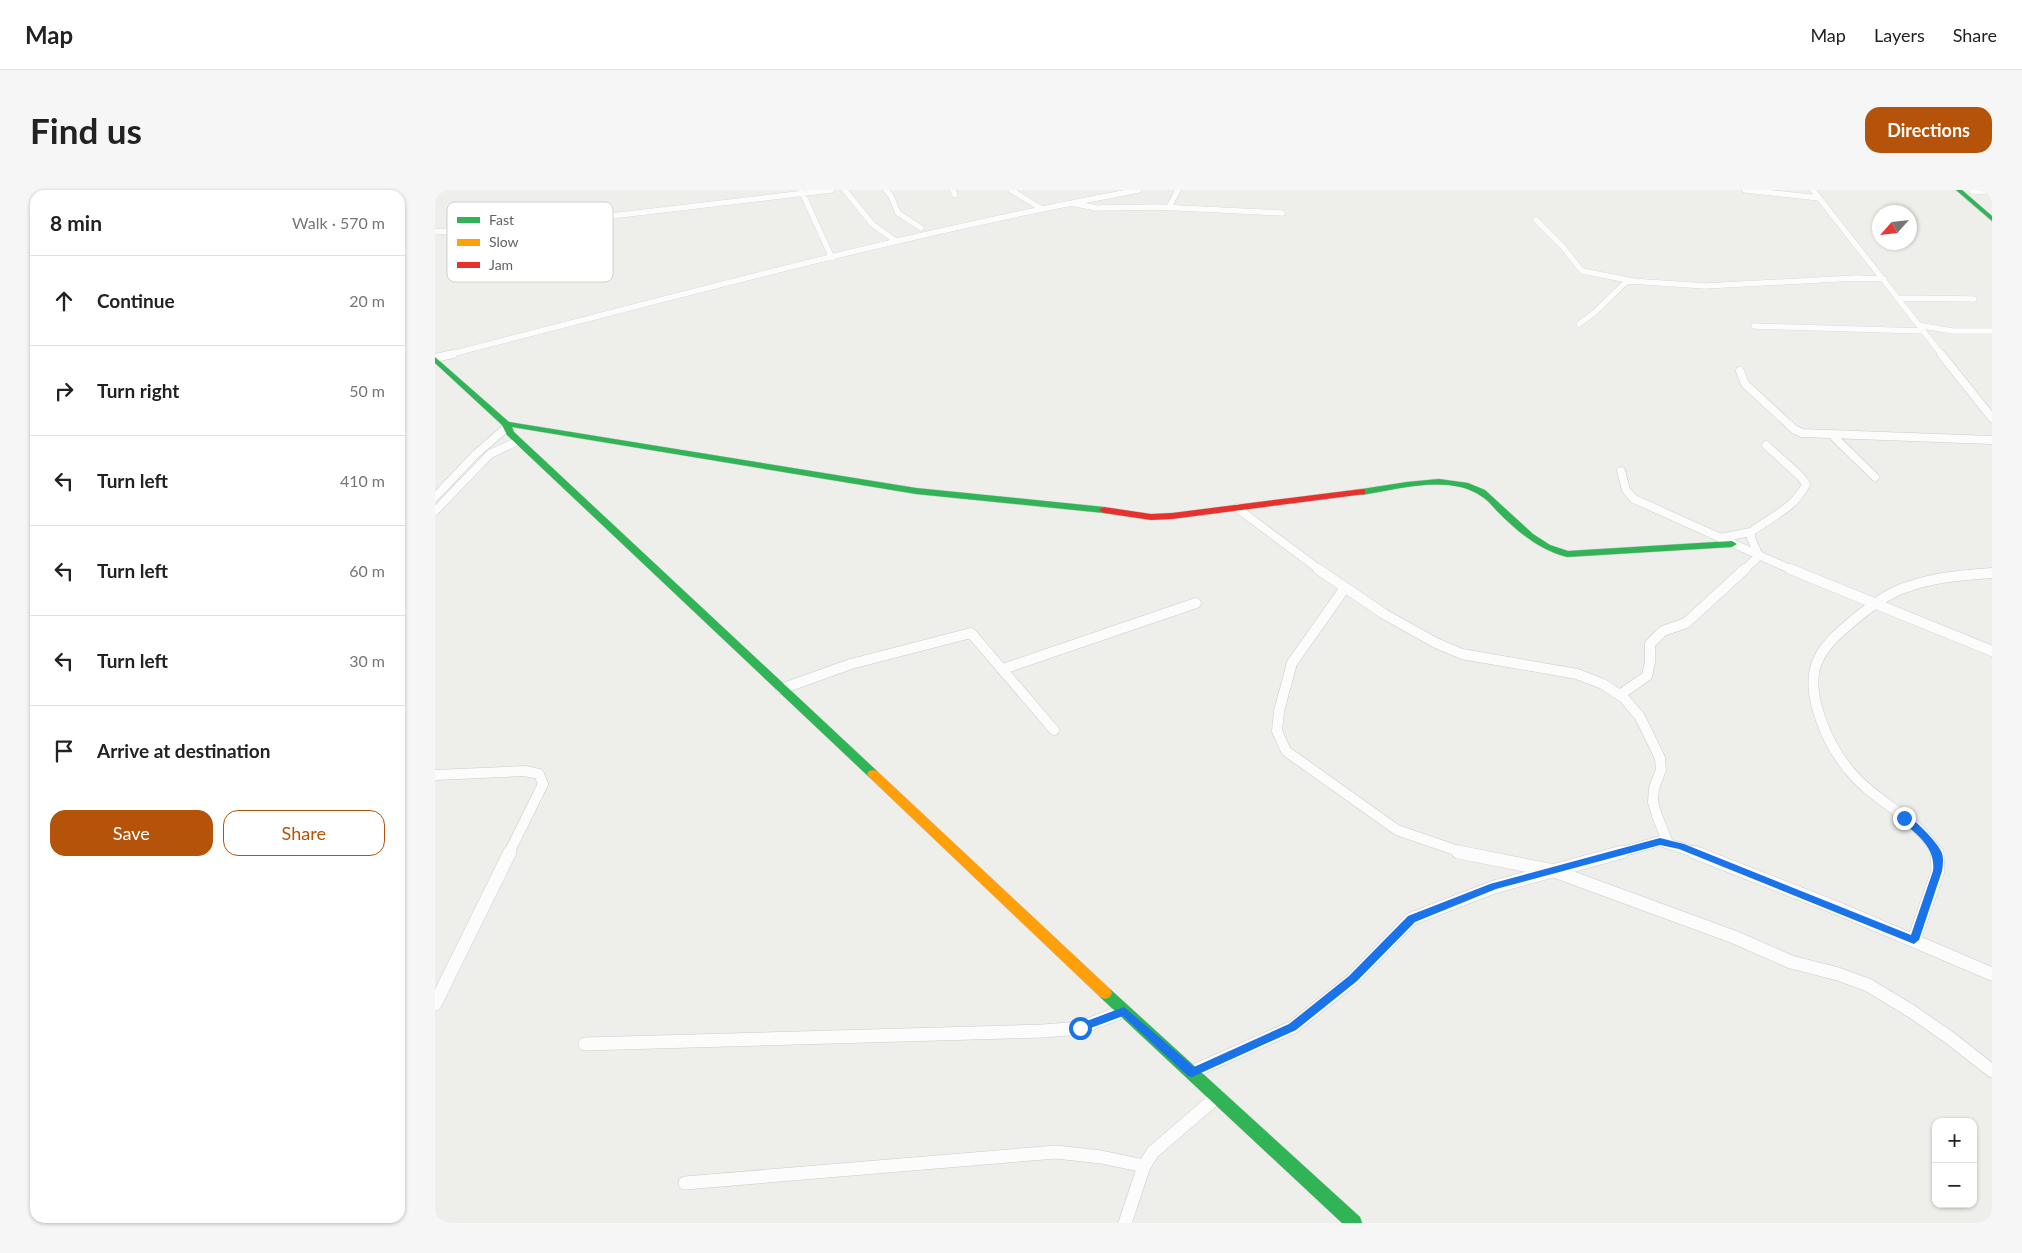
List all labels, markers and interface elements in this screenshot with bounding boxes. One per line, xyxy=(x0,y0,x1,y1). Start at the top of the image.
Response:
text: Map xyxy=(25,20,73,49)
text: Map xyxy=(1810,24,1846,46)
text: Layers xyxy=(1874,24,1925,46)
text: Share xyxy=(1953,24,1997,46)
button: Directions xyxy=(1865,107,1992,153)
text: Find us xyxy=(30,109,142,151)
legend xyxy=(447,202,613,282)
north arrow xyxy=(1872,205,1917,250)
text: 8 min xyxy=(50,210,102,235)
text: Fast xyxy=(489,211,514,228)
text: Walk · 570 m xyxy=(292,213,385,232)
text: Slow xyxy=(489,233,519,250)
text: Jam xyxy=(489,256,513,273)
icon: ahead xyxy=(50,287,78,315)
text: Continue xyxy=(97,289,175,312)
text: 20 m xyxy=(349,291,385,310)
icon: right xyxy=(50,377,78,405)
text: Turn right xyxy=(97,379,179,402)
text: 50 m xyxy=(349,381,385,400)
icon: left xyxy=(50,467,78,495)
text: Turn left xyxy=(97,469,168,492)
text: 410 m xyxy=(340,471,385,490)
icon: left xyxy=(50,557,78,585)
text: Turn left xyxy=(97,559,168,582)
text: 60 m xyxy=(349,561,385,580)
icon: left xyxy=(50,647,78,675)
text: Turn left xyxy=(97,649,168,672)
text: 30 m xyxy=(349,651,385,670)
icon: arrive xyxy=(50,737,78,765)
text: Arrive at destination xyxy=(97,739,270,762)
route end xyxy=(1893,807,1916,830)
button: Save xyxy=(50,810,213,856)
button: Share xyxy=(223,810,385,856)
route start xyxy=(1069,1017,1092,1040)
map controls xyxy=(1932,1118,1977,1208)
button: + xyxy=(1932,1118,1977,1163)
button: − xyxy=(1932,1163,1977,1208)

